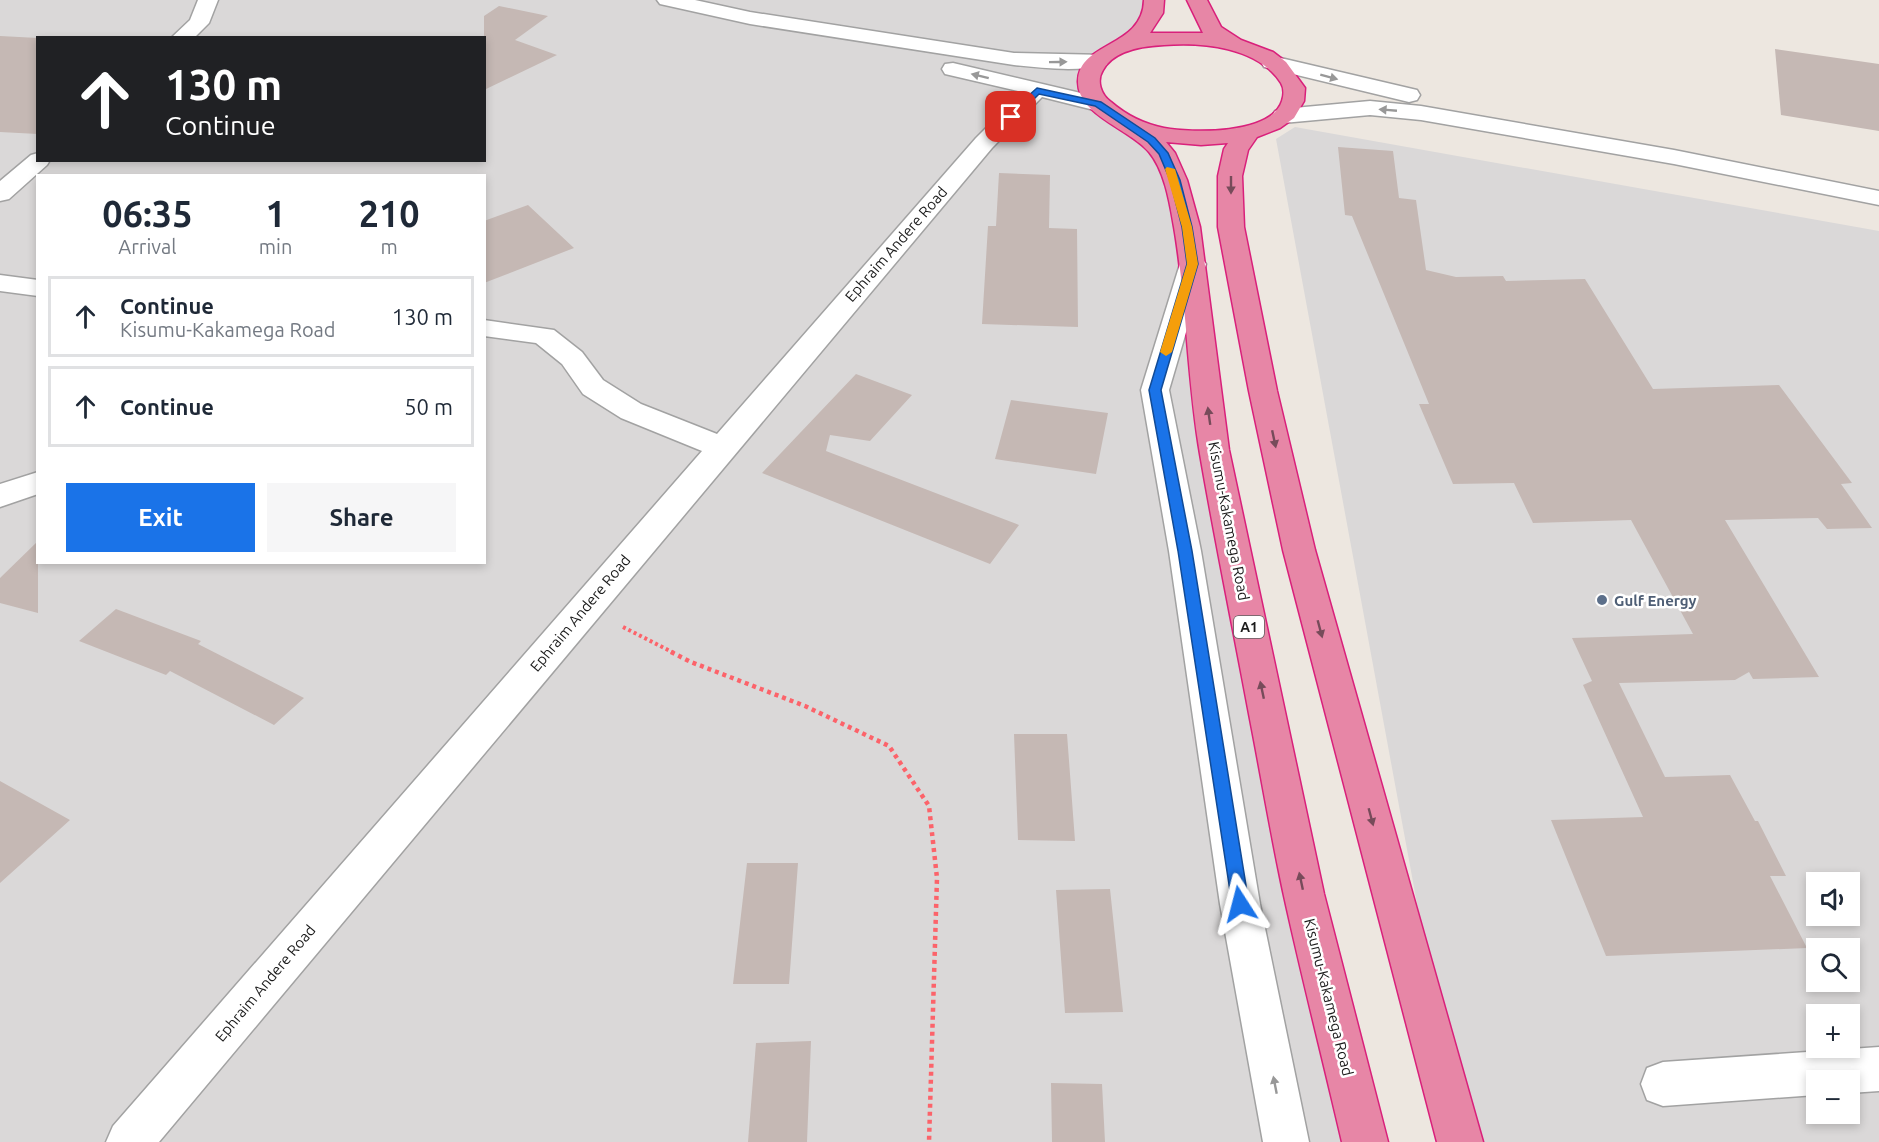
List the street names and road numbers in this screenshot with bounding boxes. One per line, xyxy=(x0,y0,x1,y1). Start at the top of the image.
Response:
street label: Ephraim Andere Road xyxy=(842,183,950,305)
street label: Kisumu-Kakamega Road xyxy=(1205,440,1253,602)
street label: Ephraim Andere Road xyxy=(526,551,634,675)
road number: A1 xyxy=(1234,616,1264,638)
street label: Kisumu-Kakamega Road xyxy=(1301,917,1357,1077)
street label: Ephraim Andere Road xyxy=(211,921,319,1045)

